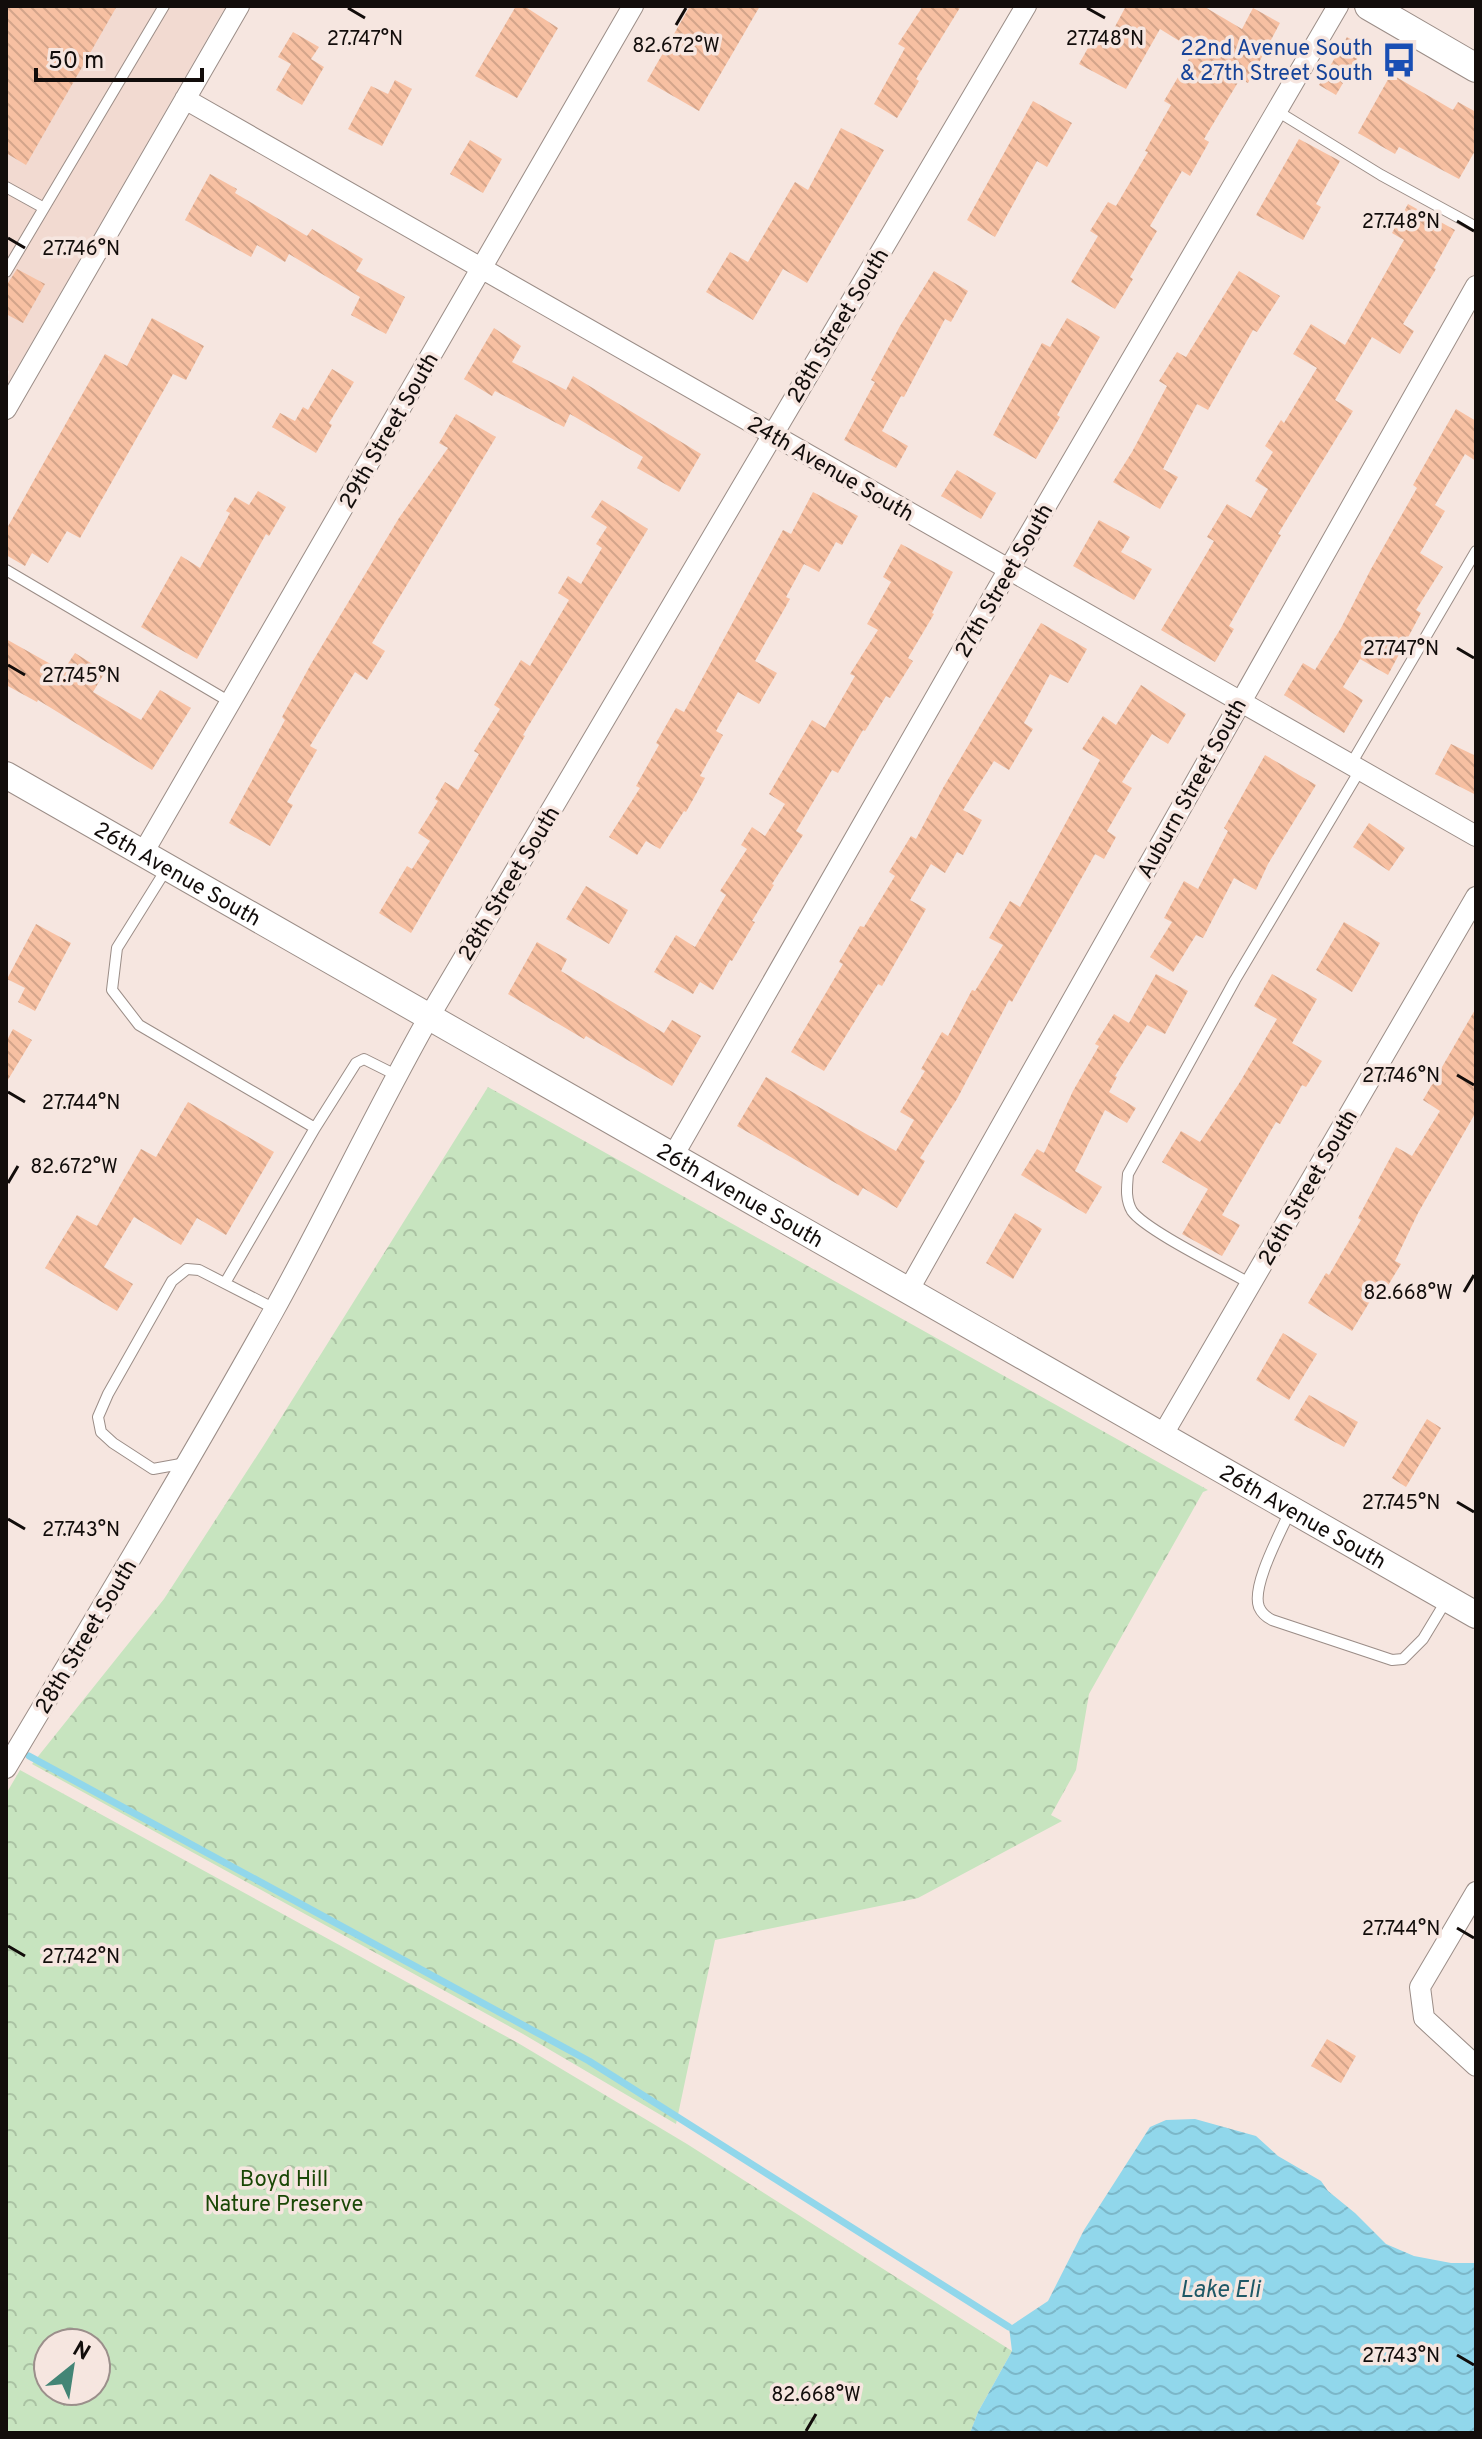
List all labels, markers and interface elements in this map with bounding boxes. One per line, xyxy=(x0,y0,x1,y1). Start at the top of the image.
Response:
text: 27.747°N xyxy=(327,27,403,53)
text: 27.748°N xyxy=(1066,27,1144,53)
scale bar xyxy=(36,32,202,82)
text: 82.672°W xyxy=(632,34,720,60)
place label: 22nd Avenue South & 27th Street South xyxy=(1180,36,1373,88)
bus stop icon: 22nd Avenue South & 27th Street South xyxy=(1380,41,1418,79)
text: 50 m xyxy=(48,47,104,77)
text: 27.748°N xyxy=(1362,210,1440,236)
text: 27.746°N xyxy=(42,237,120,263)
street label: 28th Street South xyxy=(782,244,896,408)
street label: 29th Street South xyxy=(335,349,446,514)
street label: 24th Avenue South xyxy=(742,412,918,529)
street label: 27th Street South xyxy=(950,500,1060,663)
text: 27.747°N xyxy=(1363,637,1439,663)
text: 27.745°N xyxy=(42,664,120,690)
street label: Auburn Street South xyxy=(1133,695,1254,884)
street label: 28th Street South xyxy=(453,802,567,966)
street label: 26th Avenue South xyxy=(88,817,265,934)
text: 27.746°N xyxy=(1362,1064,1440,1090)
text: 27.744°N xyxy=(42,1091,120,1117)
street label: 26th Street South xyxy=(1254,1106,1365,1271)
street label: 26th Avenue South xyxy=(651,1139,827,1255)
text: 82.672°W xyxy=(30,1155,118,1181)
text: 82.668°W xyxy=(1363,1281,1453,1307)
street label: 26th Avenue South xyxy=(1214,1460,1390,1577)
text: 27.745°N xyxy=(1362,1491,1440,1517)
text: 27.743°N xyxy=(42,1518,120,1544)
street label: 28th Street South xyxy=(30,1555,144,1719)
text: 27.744°N xyxy=(1362,1917,1440,1943)
text: 27.742°N xyxy=(42,1945,120,1971)
park label: Boyd Hill Nature Preserve xyxy=(205,2167,363,2219)
water label: Lake Eli xyxy=(1180,2276,1261,2306)
north arrow xyxy=(32,2327,112,2407)
text: N xyxy=(67,2336,94,2367)
text: 27.743°N xyxy=(1362,2344,1440,2370)
text: 82.668°W xyxy=(771,2383,861,2409)

